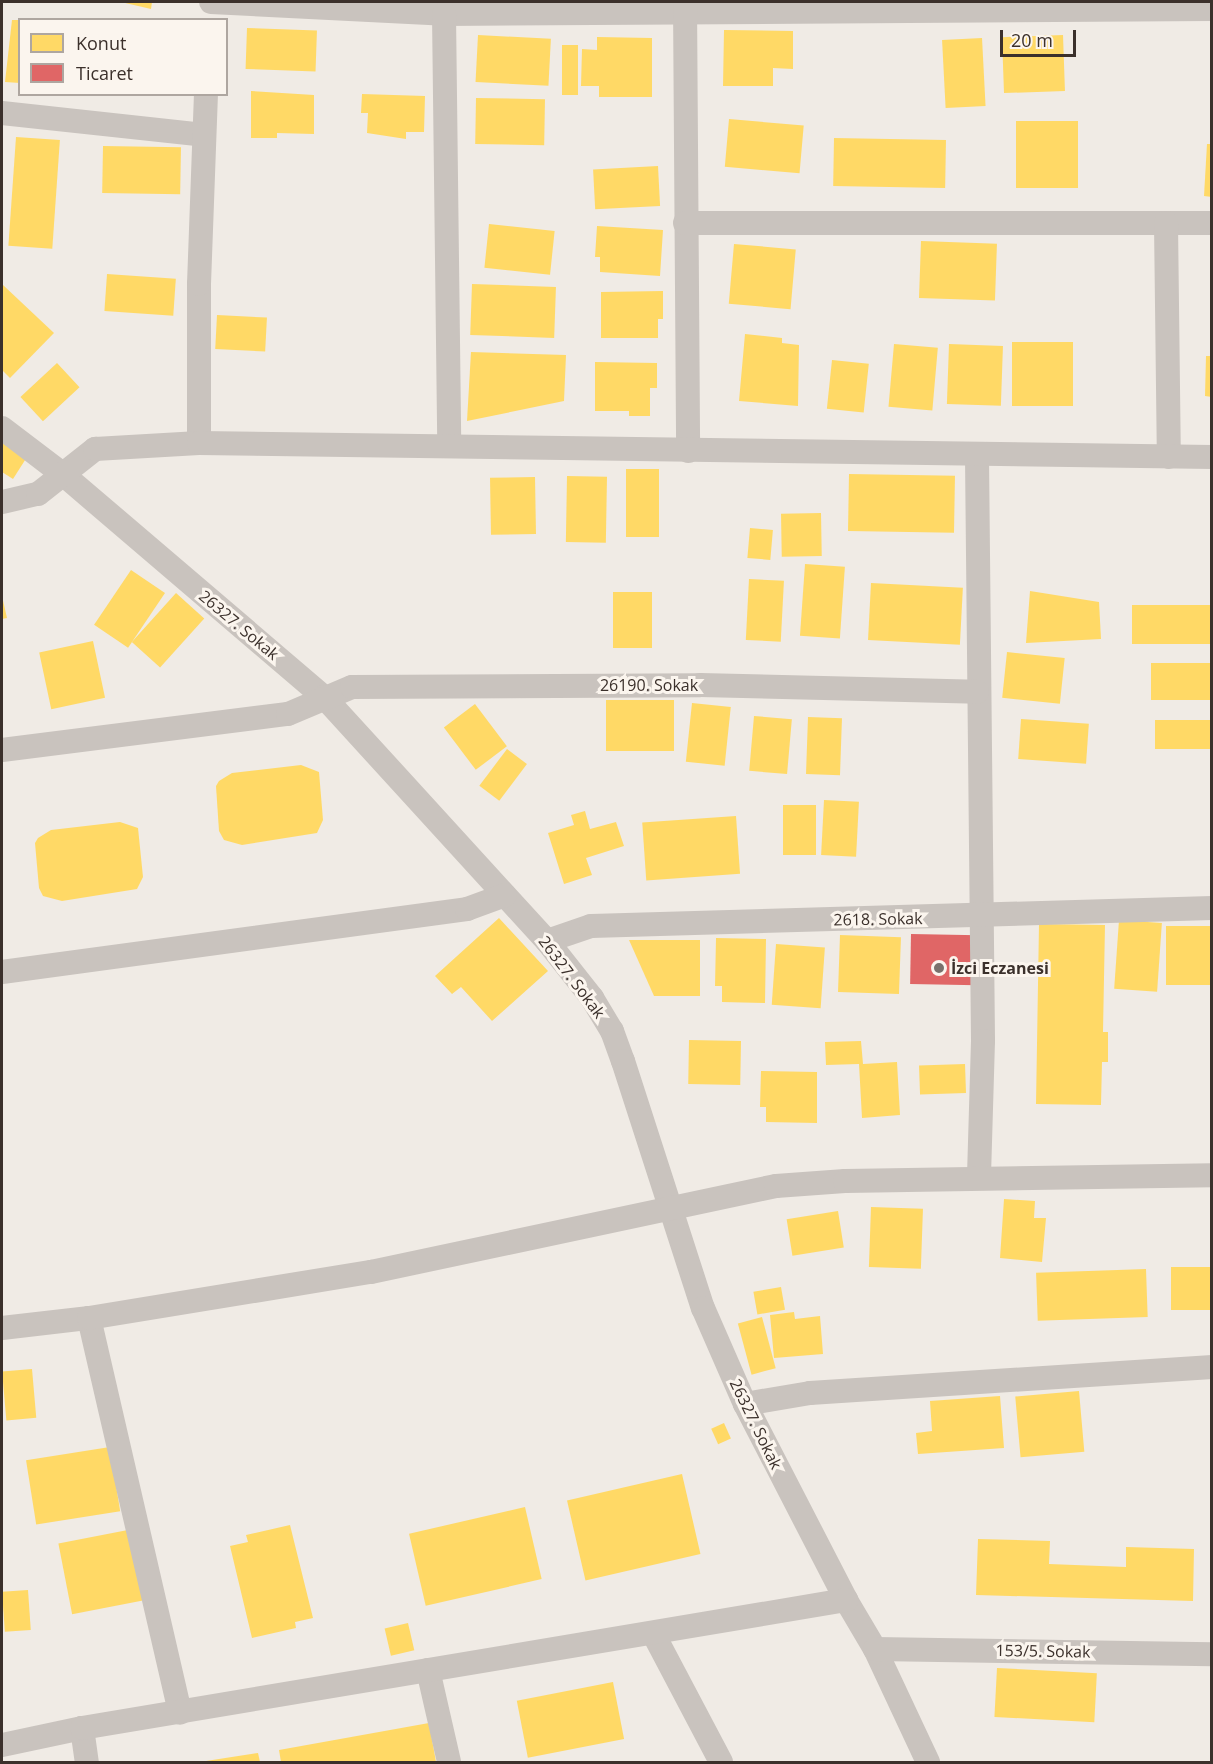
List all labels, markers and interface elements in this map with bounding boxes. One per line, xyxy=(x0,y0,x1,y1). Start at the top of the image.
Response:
legend xyxy=(18,18,228,96)
scale bar xyxy=(1003,18,1080,56)
text: 20 m xyxy=(1011,28,1053,52)
text: Konut xyxy=(76,31,126,55)
text: Ticaret xyxy=(76,61,133,85)
street label: 26327. Sokak xyxy=(195,586,283,664)
street label: 26190. Sokak xyxy=(600,675,698,695)
street label: 2618. Sokak xyxy=(833,909,923,929)
street label: 26327. Sokak xyxy=(535,932,609,1022)
place label: İzci Eczanesi xyxy=(951,958,1049,978)
marker: İzci Eczanesi xyxy=(932,961,946,975)
street label: 26327. Sokak xyxy=(726,1376,786,1472)
street label: 153/5. Sokak xyxy=(995,1641,1091,1661)

